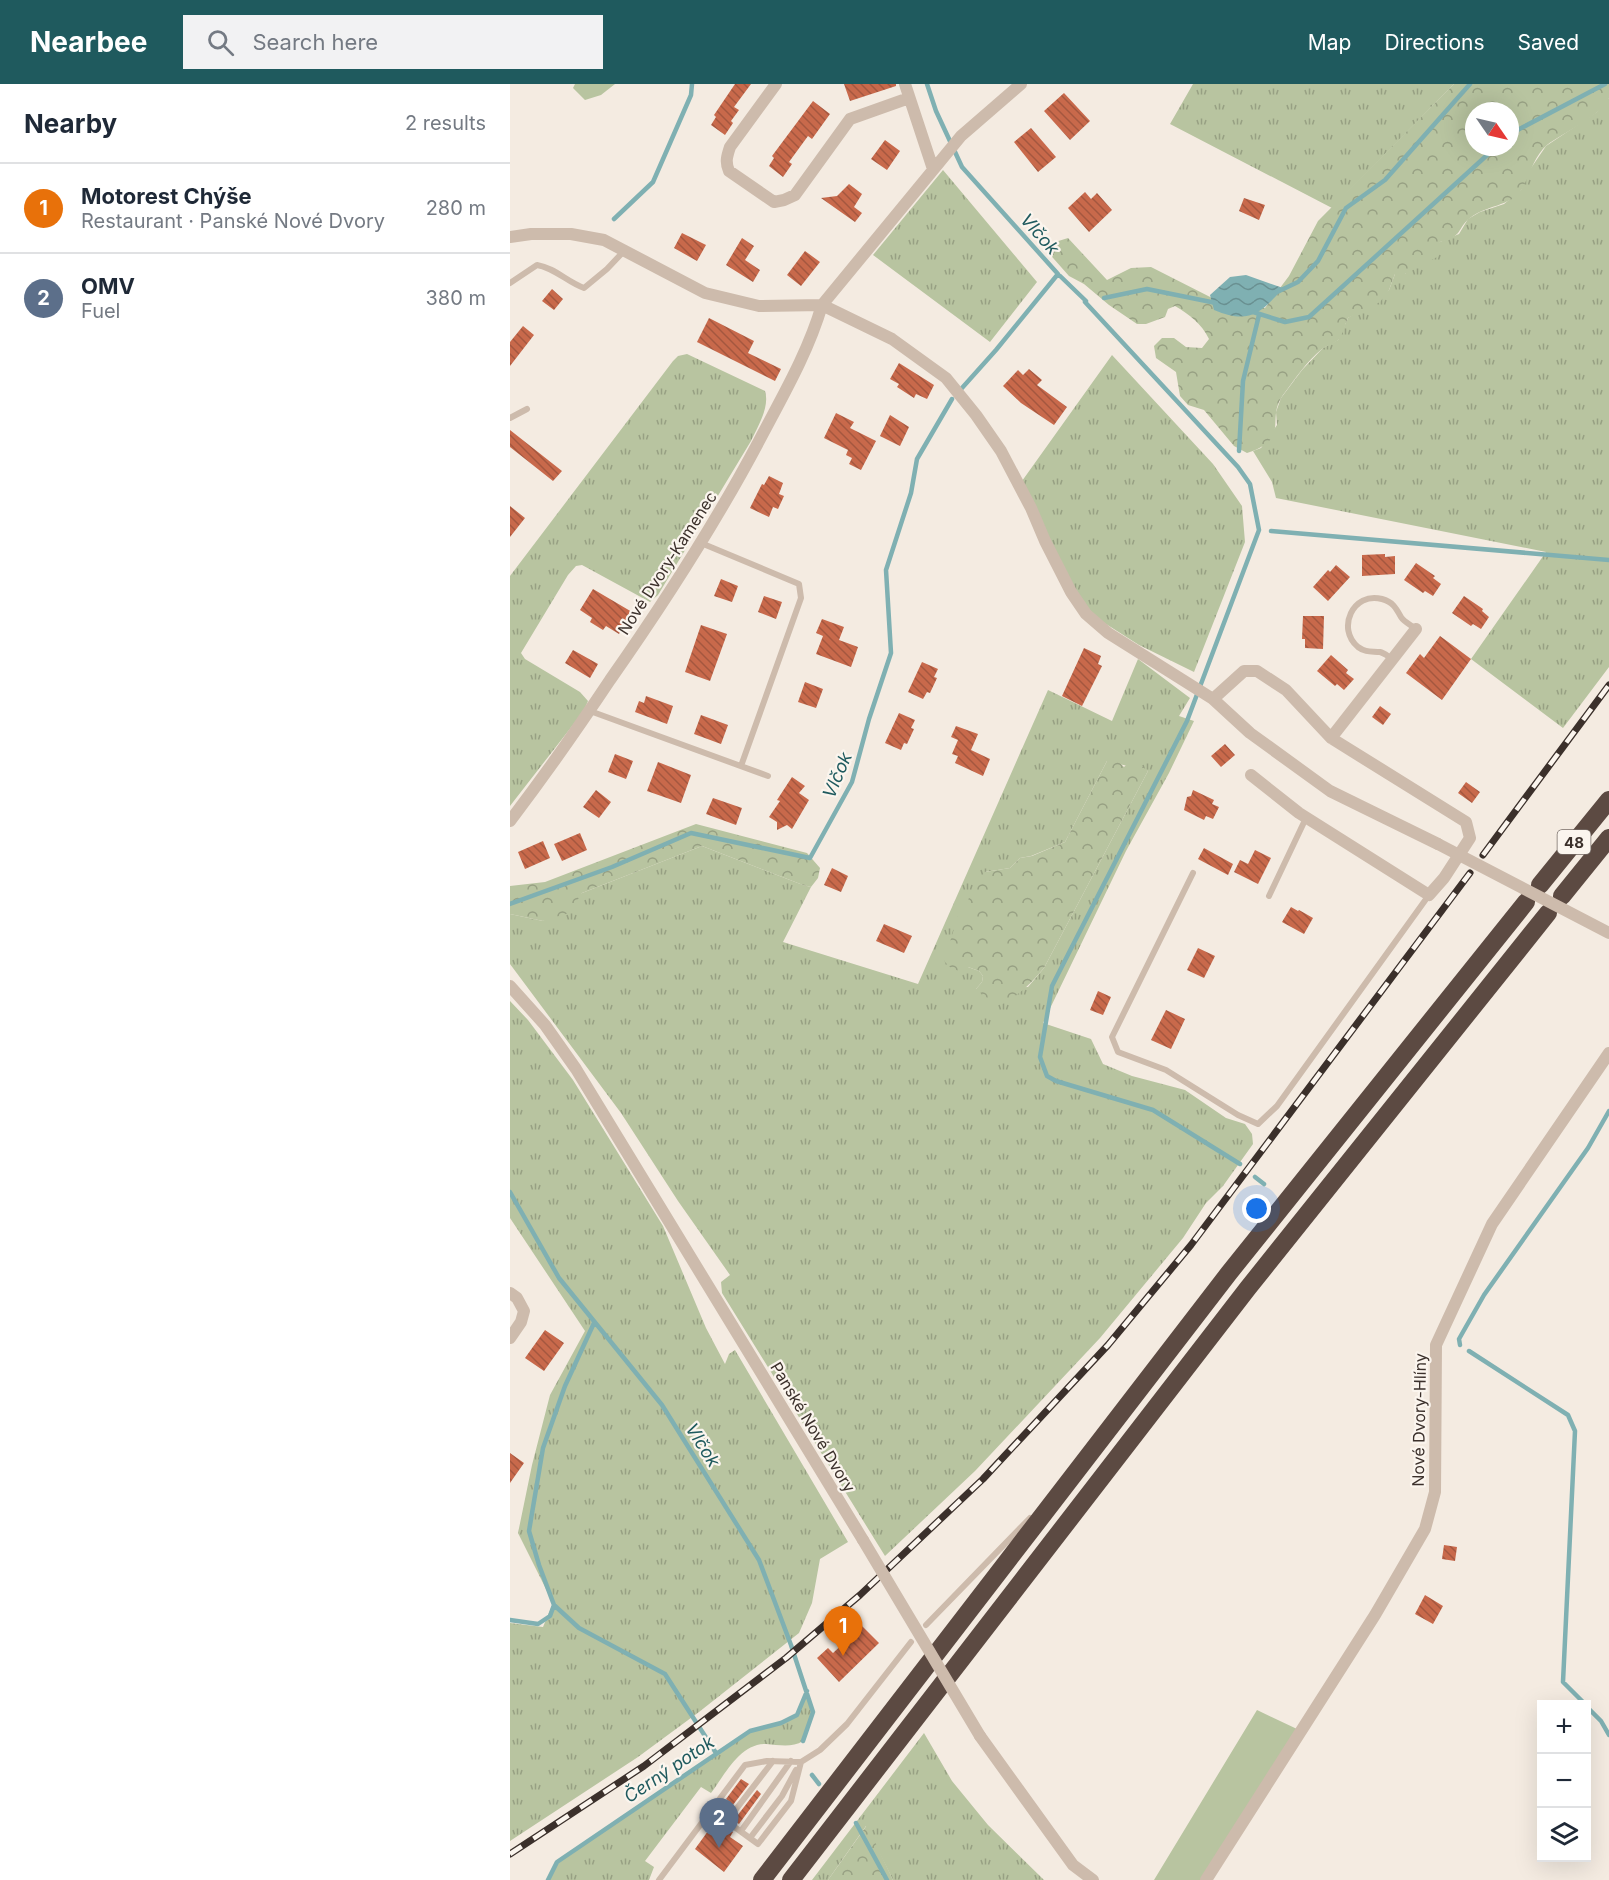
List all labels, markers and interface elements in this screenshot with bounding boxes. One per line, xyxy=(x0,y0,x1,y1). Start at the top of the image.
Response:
search box xyxy=(183,15,603,69)
text: Nearbee xyxy=(30,25,147,59)
icon: search xyxy=(204,26,237,59)
text: Search here xyxy=(252,29,378,55)
text: Map xyxy=(1308,30,1351,55)
text: Directions xyxy=(1384,30,1485,55)
text: Saved xyxy=(1518,30,1579,55)
north arrow xyxy=(1465,102,1519,156)
text: Nearby xyxy=(24,108,117,139)
text: 2 results xyxy=(405,111,486,135)
text: Motorest Chýše xyxy=(81,183,252,209)
text: 1 xyxy=(39,196,48,220)
text: 280 m xyxy=(426,196,486,220)
text: Restaurant · Panské Nové Dvory xyxy=(81,209,385,233)
water label: Vlčok xyxy=(1016,209,1065,260)
text: OMV xyxy=(81,273,135,299)
text: 2 xyxy=(37,286,50,310)
text: 380 m xyxy=(426,286,486,310)
text: Fuel xyxy=(81,299,120,323)
street label: Nové Dvory-Kamenec xyxy=(613,488,721,638)
water label: Vlčok xyxy=(818,748,856,801)
road number: 48 xyxy=(1558,830,1590,854)
your location xyxy=(1242,1194,1271,1223)
street label: Nové Dvory-Hlíny xyxy=(1408,1353,1430,1487)
street label: Panské Nové Dvory xyxy=(766,1358,860,1496)
water label: Vlčok xyxy=(681,1419,725,1472)
pin: 1 xyxy=(824,1606,862,1656)
map controls xyxy=(1537,1700,1591,1862)
button: + xyxy=(1537,1700,1591,1754)
water label: Černý potok xyxy=(619,1730,719,1807)
button: − xyxy=(1537,1754,1591,1808)
pin: 2 xyxy=(700,1798,738,1848)
button: layers xyxy=(1537,1808,1591,1862)

